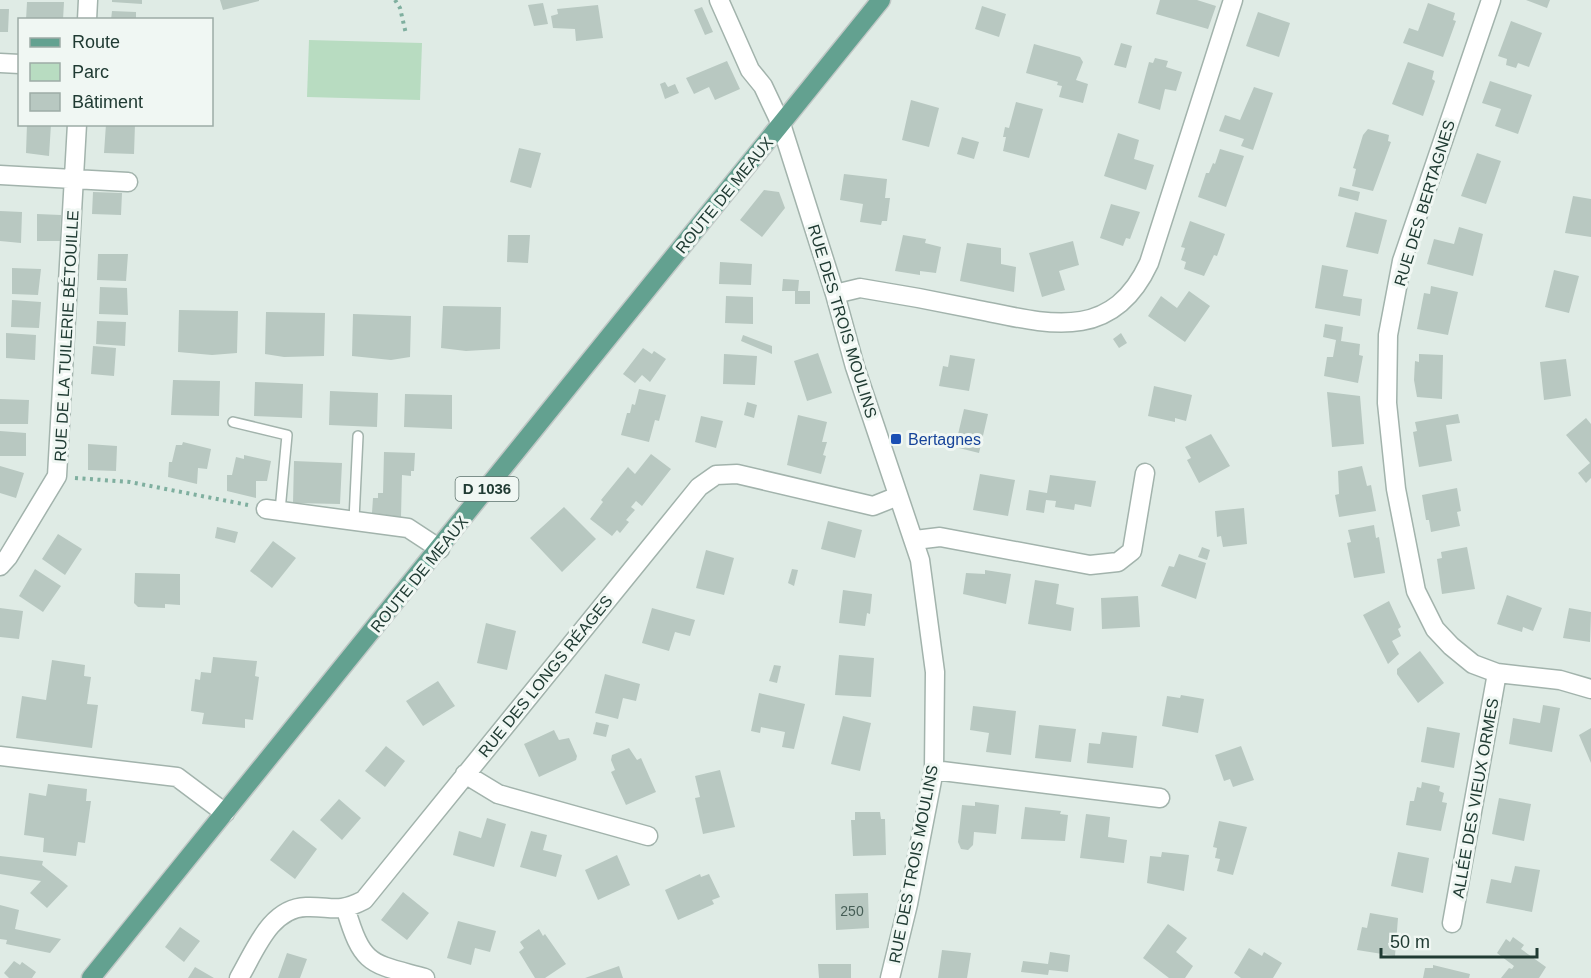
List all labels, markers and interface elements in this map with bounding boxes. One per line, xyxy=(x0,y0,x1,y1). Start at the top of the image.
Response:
legend xyxy=(18,18,213,126)
text: Route xyxy=(72,32,120,52)
text: Parc xyxy=(72,62,109,82)
text: Bâtiment xyxy=(72,92,143,112)
street label: RUE DES BERTAGNES xyxy=(1391,118,1458,288)
street label: ROUTE DE MEAUX xyxy=(672,134,777,257)
street label: RUE DE LA TUILERIE BÉTOUILLE xyxy=(50,210,82,462)
street label: RUE DES TROIS MOULINS xyxy=(805,222,880,420)
place label: Bertagnes xyxy=(908,431,981,448)
marker: Bertagnes xyxy=(889,432,903,446)
road number: D 1036 xyxy=(456,477,518,501)
street label: ROUTE DE MEAUX xyxy=(367,513,472,636)
street label: RUE DES LONGS RÉAGES xyxy=(474,592,616,760)
street label: ALLÉE DES VIEUX ORMES xyxy=(1449,697,1501,899)
street label: RUE DES TROIS MOULINS xyxy=(886,764,941,965)
house number: 250 xyxy=(840,903,864,919)
scale bar xyxy=(1381,921,1537,959)
text: 50 m xyxy=(1390,932,1430,952)

